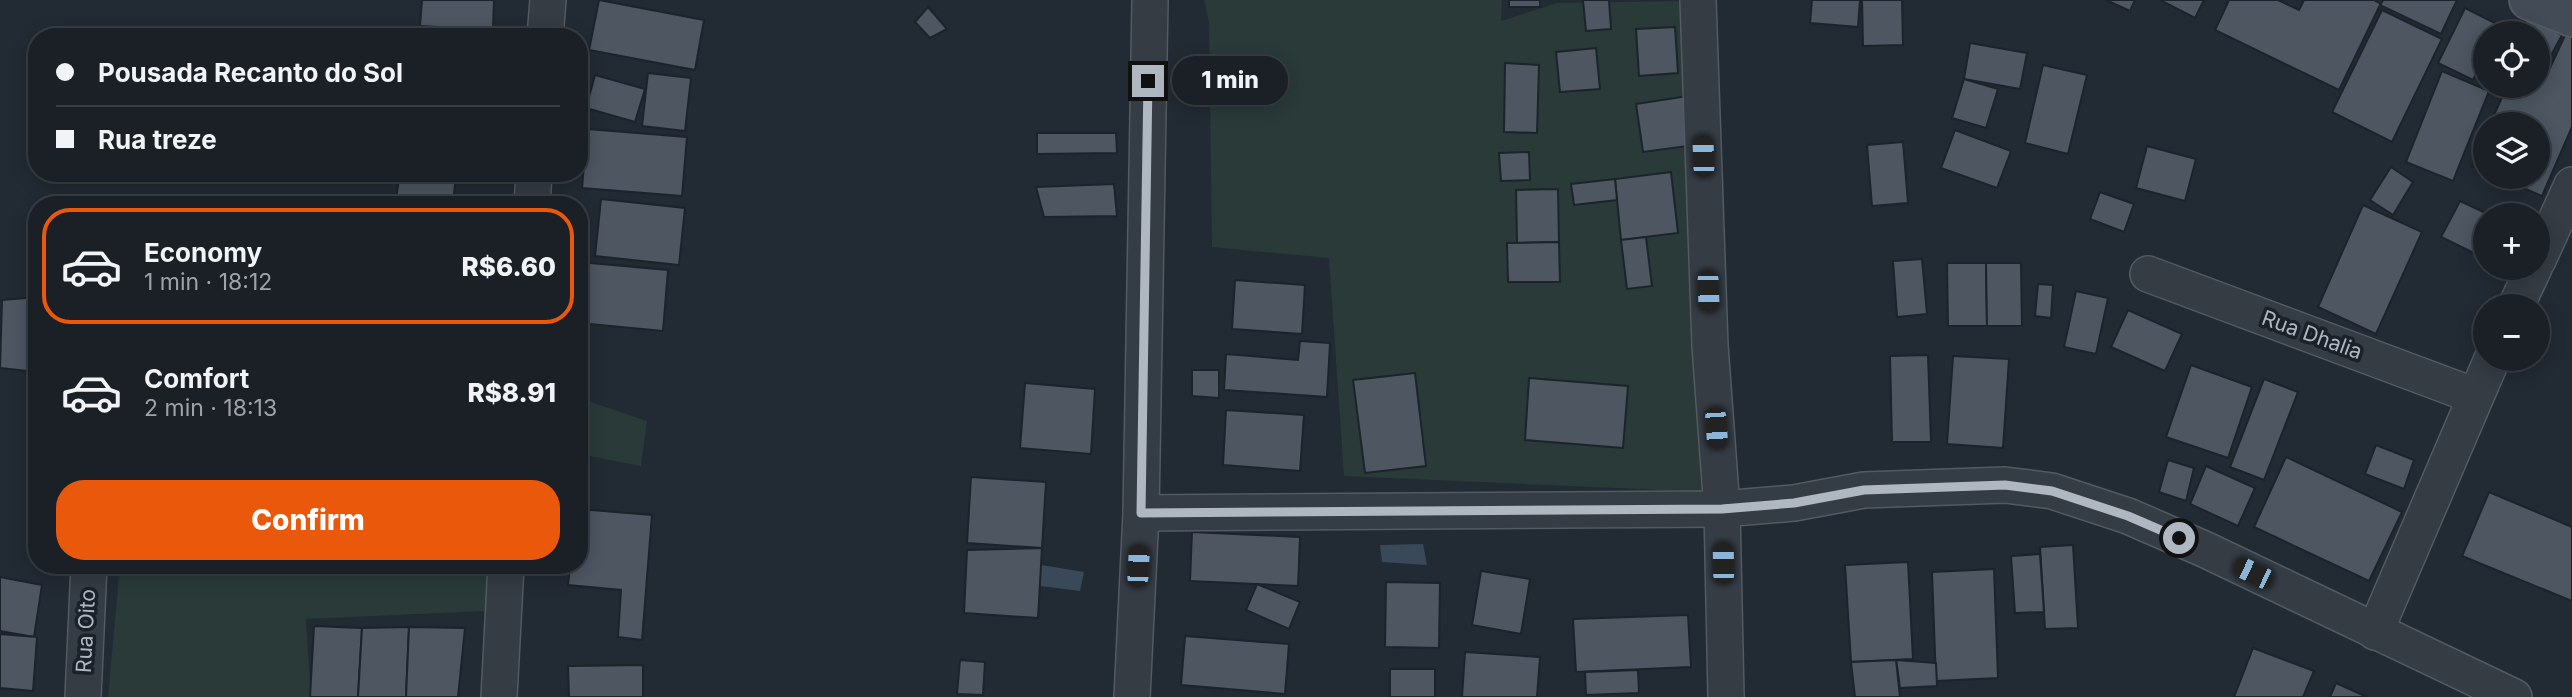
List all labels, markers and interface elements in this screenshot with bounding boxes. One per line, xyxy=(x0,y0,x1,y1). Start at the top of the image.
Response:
map controls xyxy=(2473,21,2550,371)
button: locate xyxy=(2473,21,2550,98)
callout: 1 min xyxy=(1172,56,1288,106)
text: Pousada Recanto do Sol xyxy=(98,57,403,88)
route end xyxy=(1132,65,1164,97)
text: 1 min xyxy=(1201,66,1259,94)
button: layers xyxy=(2473,112,2550,189)
text: Rua treze xyxy=(98,124,217,155)
car xyxy=(1692,135,1715,177)
button: + xyxy=(2473,203,2550,280)
icon: car xyxy=(60,235,123,298)
text: Economy xyxy=(144,237,262,268)
text: R$6.60 xyxy=(462,251,556,282)
text: 1 min · 18:12 xyxy=(144,268,272,296)
car xyxy=(1697,270,1720,312)
button: − xyxy=(2473,294,2550,371)
street label: Rua Dhalia xyxy=(2259,305,2366,364)
icon: car xyxy=(60,361,123,424)
text: Comfort xyxy=(144,363,249,394)
text: R$8.91 xyxy=(467,377,556,408)
text: 2 min · 18:13 xyxy=(144,394,277,422)
car xyxy=(1705,406,1728,450)
button: Confirm xyxy=(56,480,560,560)
route start xyxy=(2163,522,2195,554)
car xyxy=(1713,542,1734,584)
car xyxy=(1127,544,1150,588)
car xyxy=(2230,554,2277,592)
street label: Rua Oito xyxy=(71,588,100,674)

